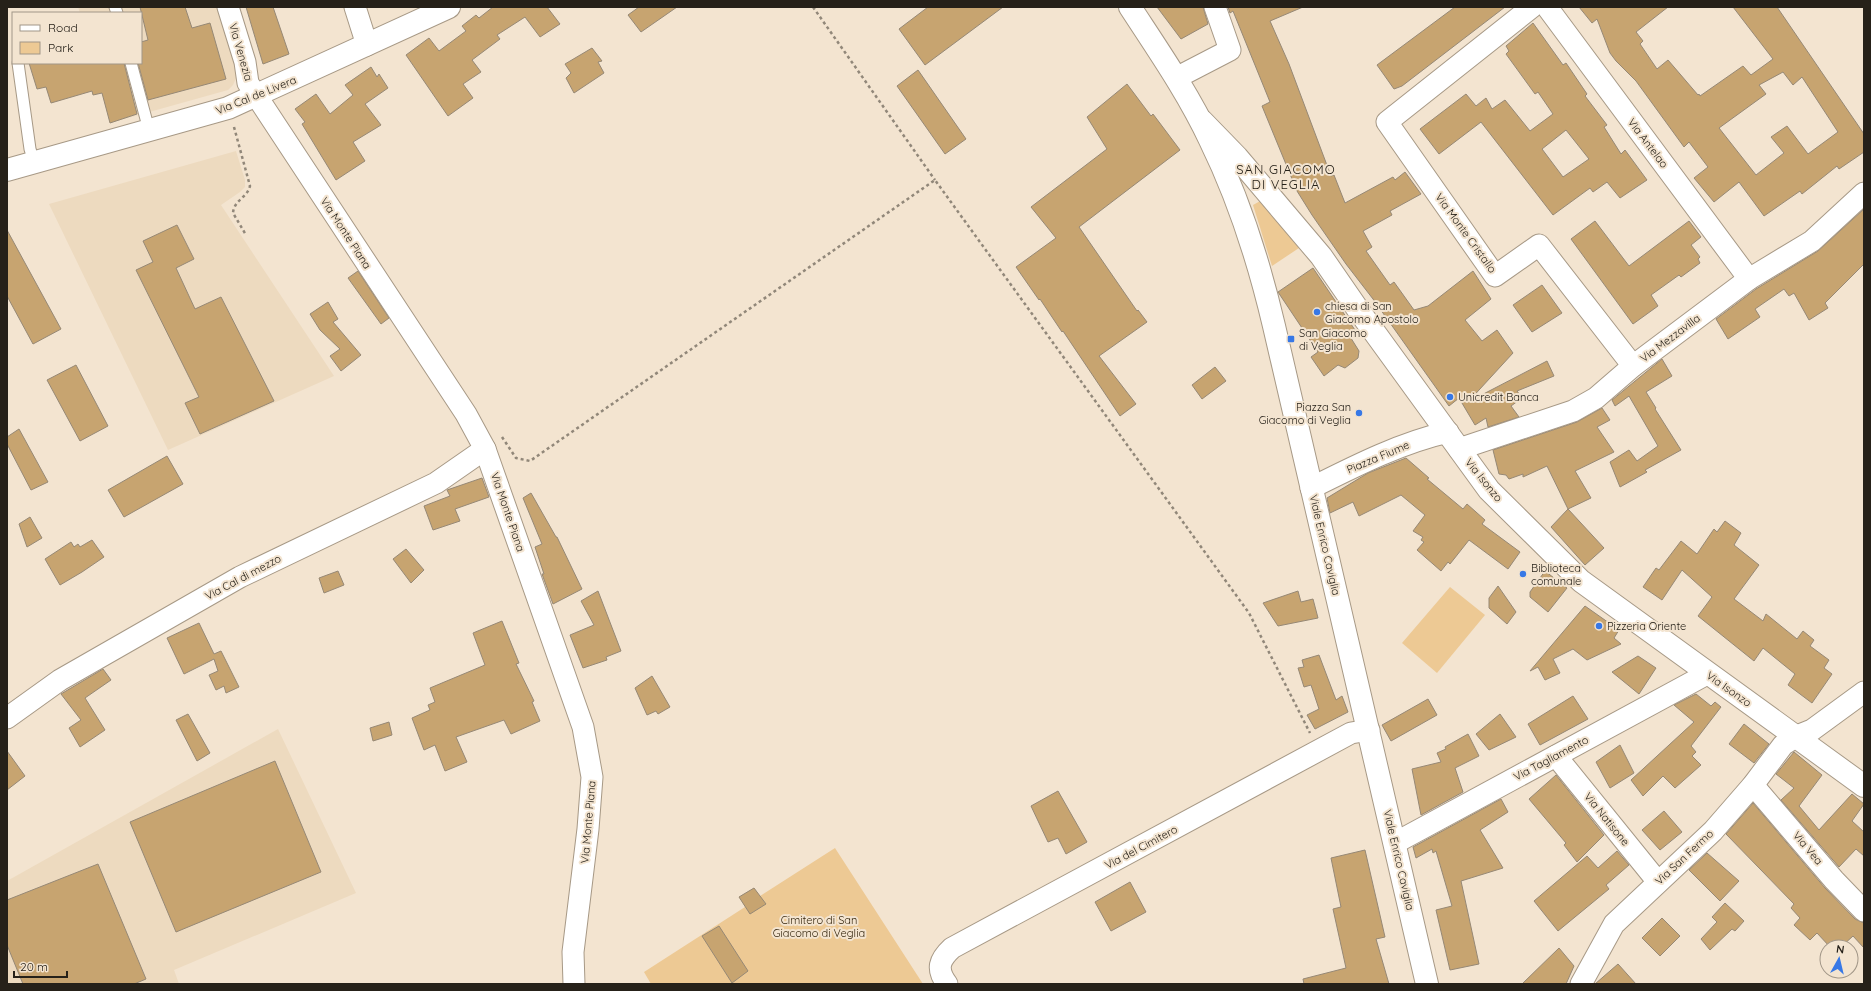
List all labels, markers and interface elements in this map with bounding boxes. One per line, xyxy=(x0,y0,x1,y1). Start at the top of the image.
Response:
legend xyxy=(12,12,142,64)
text: Road xyxy=(48,20,78,35)
street label: Via Venezia xyxy=(226,21,256,83)
text: Park xyxy=(48,40,73,55)
street label: Via Cal de Livera xyxy=(214,72,298,118)
street label: Via Antelao xyxy=(1625,115,1671,171)
district label: SAN GIACOMO DI VEGLIA xyxy=(1236,161,1336,192)
street label: Via Monte Cristallo xyxy=(1432,190,1500,276)
street label: Via Monte Piana xyxy=(318,194,374,272)
place label: chiesa di San Giacomo Apostolo xyxy=(1325,299,1419,326)
marker: chiesa di San Giacomo Apostolo xyxy=(1312,307,1322,317)
street label: Via Mezzavilla xyxy=(1637,311,1703,365)
place label: San Giacomo di Veglia xyxy=(1299,326,1367,353)
marker: San Giacomo di Veglia xyxy=(1286,334,1296,344)
place label: Unicredit Banca xyxy=(1458,390,1539,404)
marker: Unicredit Banca xyxy=(1445,392,1455,402)
place label: Piazza San Giacomo di Veglia xyxy=(1259,400,1351,427)
marker: Piazza San Giacomo di Veglia xyxy=(1354,408,1364,418)
street label: Piazza Fiume xyxy=(1344,437,1412,477)
street label: Via Isonzo xyxy=(1462,455,1506,505)
street label: Via Monte Piana xyxy=(488,471,528,553)
street label: Viale Enrico Caviglia xyxy=(1307,493,1343,597)
street label: Via Cal di mezzo xyxy=(203,551,284,603)
place label: Biblioteca comunale xyxy=(1531,561,1581,588)
marker: Biblioteca comunale xyxy=(1518,569,1528,579)
place label: Pizzeria Oriente xyxy=(1607,619,1686,633)
marker: Pizzeria Oriente xyxy=(1594,621,1604,631)
street label: Via Isonzo xyxy=(1704,668,1755,710)
street label: Via Tagliamento xyxy=(1511,732,1591,784)
street label: Via Monte Piana xyxy=(577,780,599,864)
street label: Via Natisone xyxy=(1581,790,1633,848)
street label: Viale Enrico Caviglia xyxy=(1381,808,1417,912)
street label: Via del Cimitero xyxy=(1102,822,1180,872)
street label: Via San Fermo xyxy=(1652,826,1716,888)
street label: Via Vea xyxy=(1790,828,1826,868)
park label: Cimitero di San Giacomo di Veglia xyxy=(773,913,865,940)
north arrow xyxy=(1819,939,1859,979)
text: N xyxy=(1835,942,1845,957)
scale bar xyxy=(14,953,67,979)
text: 20 m xyxy=(20,959,48,974)

